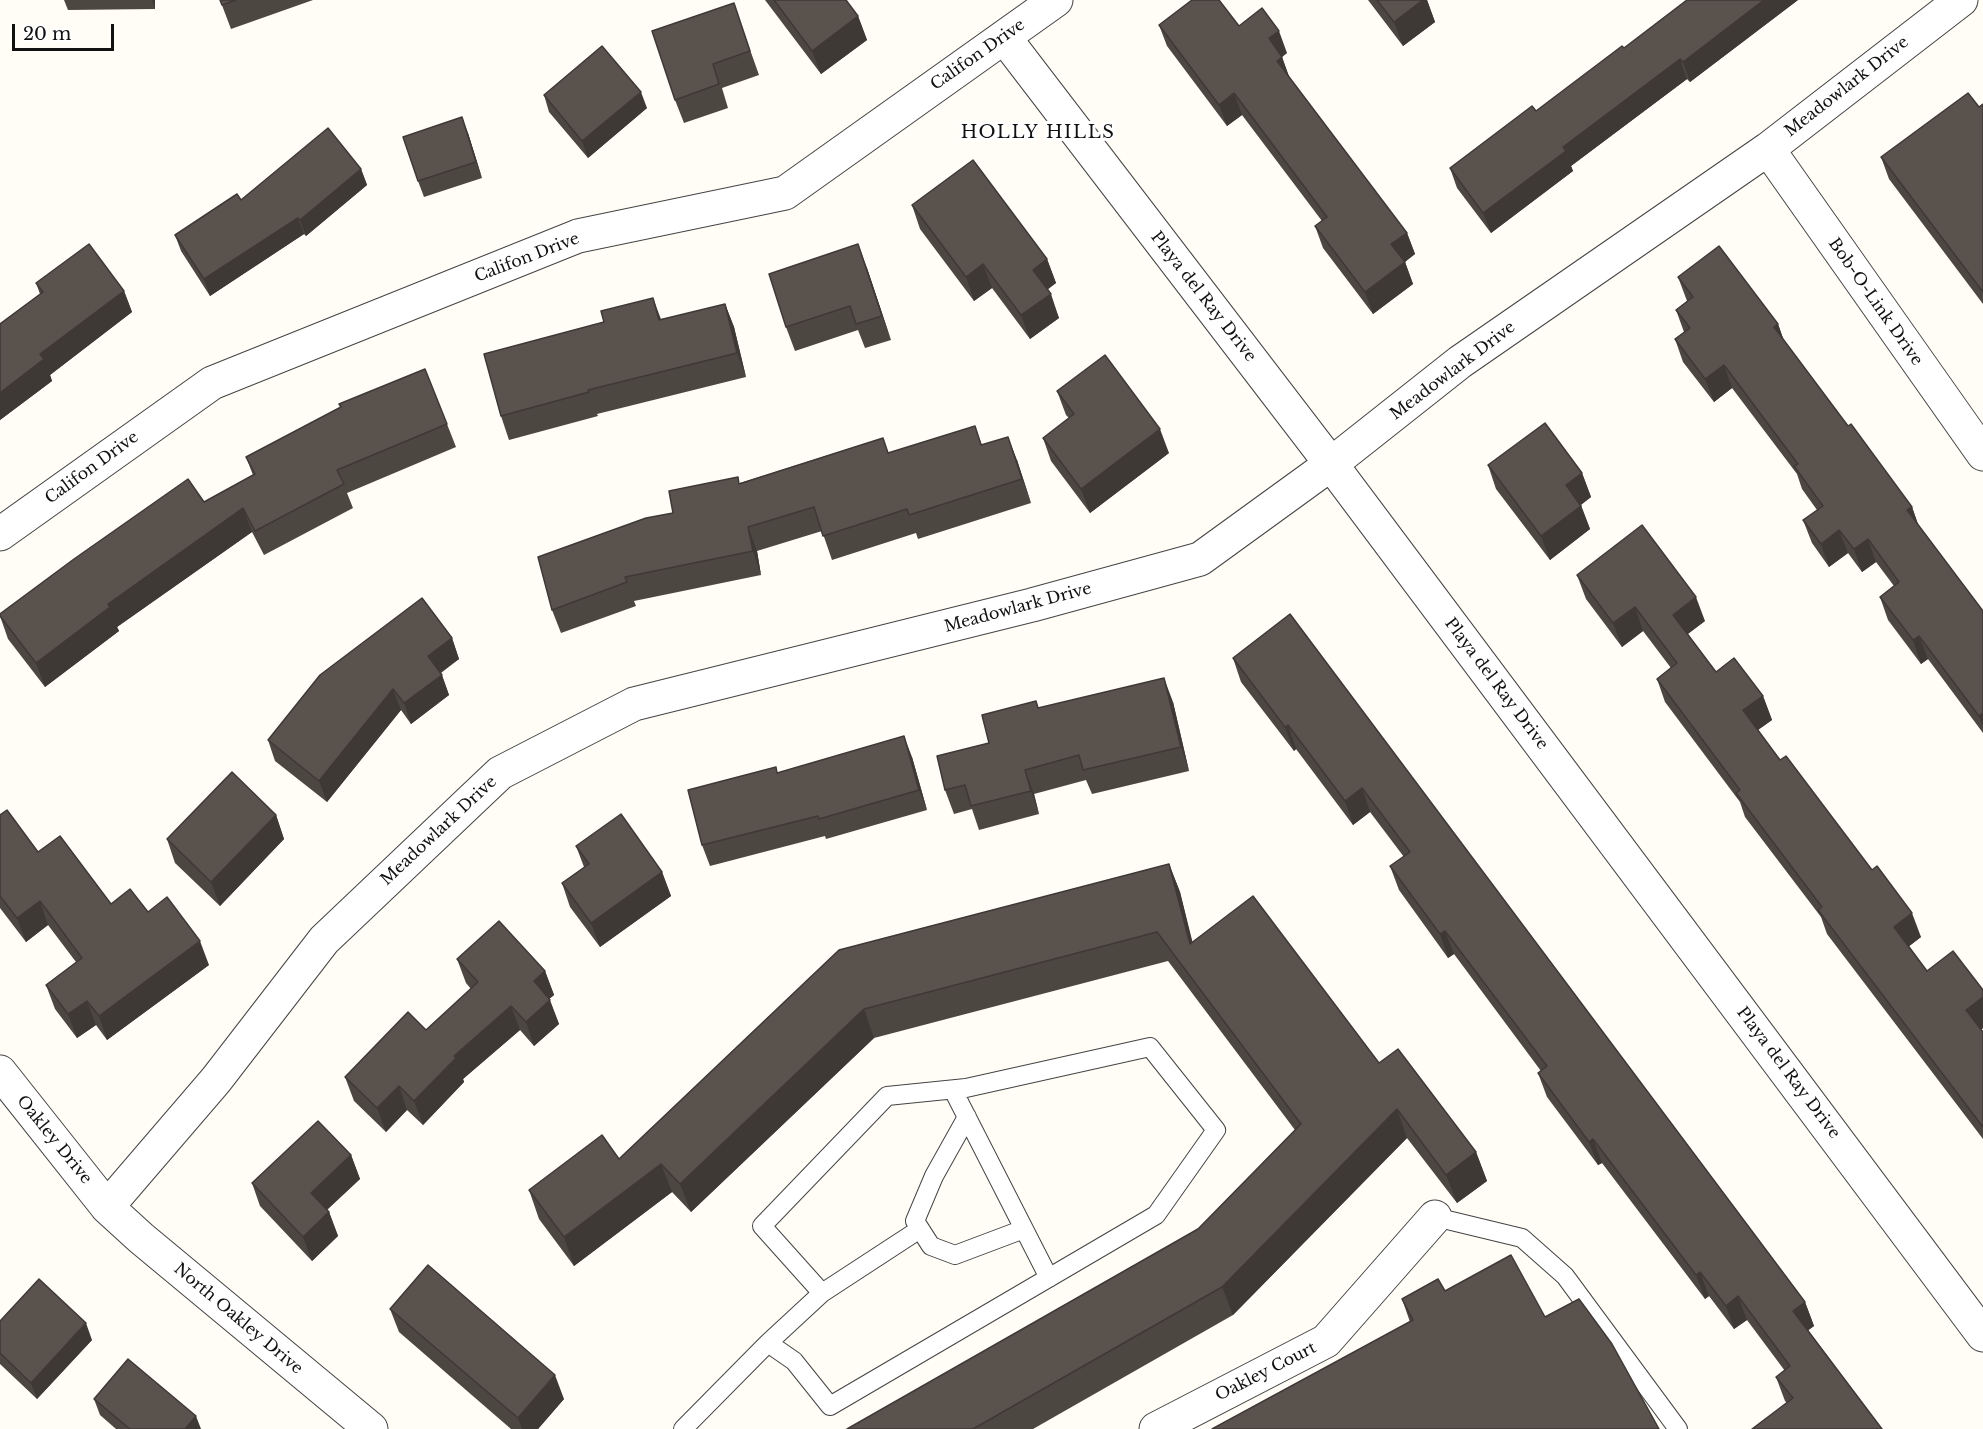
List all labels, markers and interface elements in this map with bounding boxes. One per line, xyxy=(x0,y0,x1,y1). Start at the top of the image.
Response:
scale bar xyxy=(15,12,117,50)
street label: Califon Drive xyxy=(927,15,1029,95)
text: 20 m xyxy=(23,23,71,45)
street label: Meadowlark Drive xyxy=(1781,33,1913,141)
district label: HOLLY HILLS xyxy=(961,122,1115,144)
street label: Playa del Ray Drive xyxy=(1146,228,1260,366)
street label: Califon Drive xyxy=(472,229,582,287)
street label: Bob-O-Link Drive xyxy=(1824,235,1926,369)
street label: Meadowlark Drive xyxy=(1387,318,1519,424)
street label: Califon Drive xyxy=(42,428,142,508)
street label: Meadowlark Drive xyxy=(942,579,1094,637)
street label: Playa del Ray Drive xyxy=(1440,614,1552,754)
street label: Meadowlark Drive xyxy=(377,772,501,890)
street label: Playa del Ray Drive xyxy=(1732,1003,1844,1143)
street label: Oakley Drive xyxy=(12,1092,96,1188)
street label: North Oakley Drive xyxy=(170,1260,306,1378)
street label: Oakley Court xyxy=(1212,1338,1320,1406)

